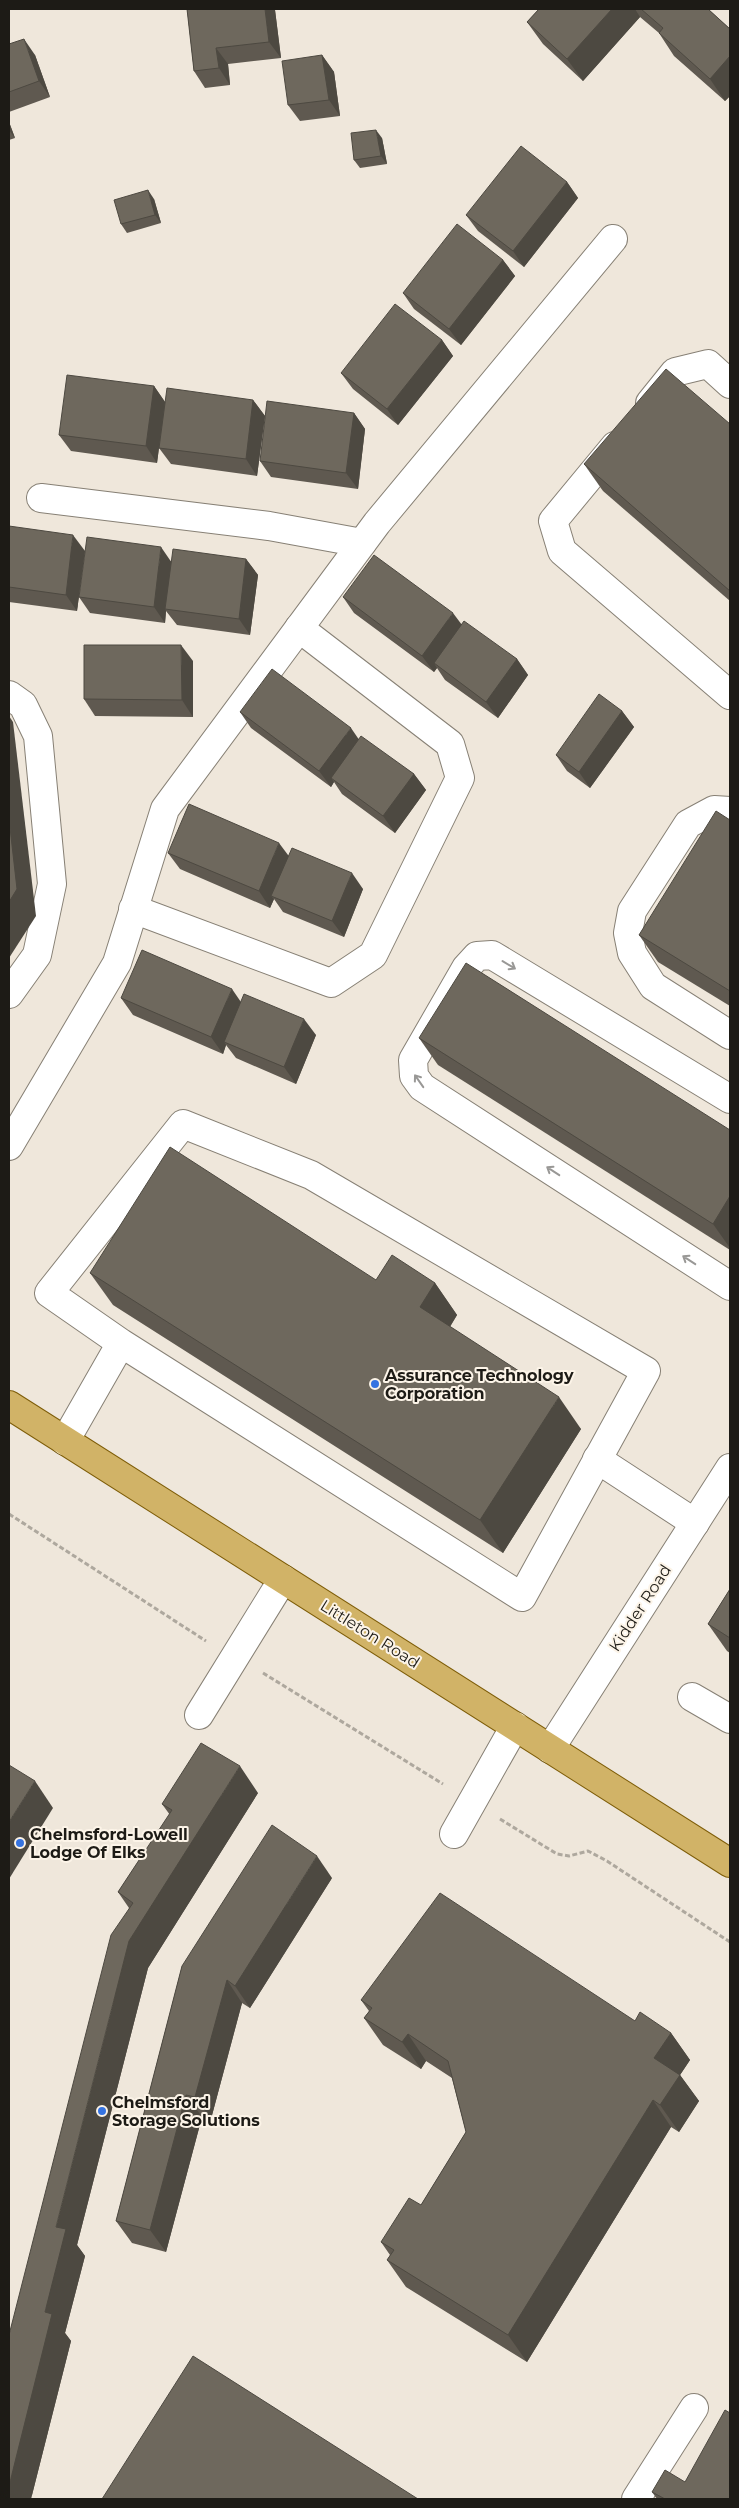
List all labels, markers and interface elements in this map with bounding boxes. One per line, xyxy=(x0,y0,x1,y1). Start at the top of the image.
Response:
one-way arrow xyxy=(501,961,515,971)
one-way arrow xyxy=(414,1074,424,1088)
one-way arrow xyxy=(546,1166,560,1177)
one-way arrow xyxy=(683,1254,697,1264)
place label: Assurance Technology Corporation xyxy=(384,1366,574,1403)
marker: Assurance Technology Corporation xyxy=(369,1378,381,1390)
street label: Kidder Road xyxy=(605,1561,675,1655)
street label: Littleton Road xyxy=(317,1596,423,1672)
place label: Chelmsford-Lowell Lodge Of Elks xyxy=(30,1825,188,1862)
marker: Chelmsford-Lowell Lodge Of Elks xyxy=(14,1837,26,1849)
place label: Chelmsford Storage Solutions xyxy=(112,2093,260,2130)
marker: Chelmsford Storage Solutions xyxy=(96,2105,108,2117)

